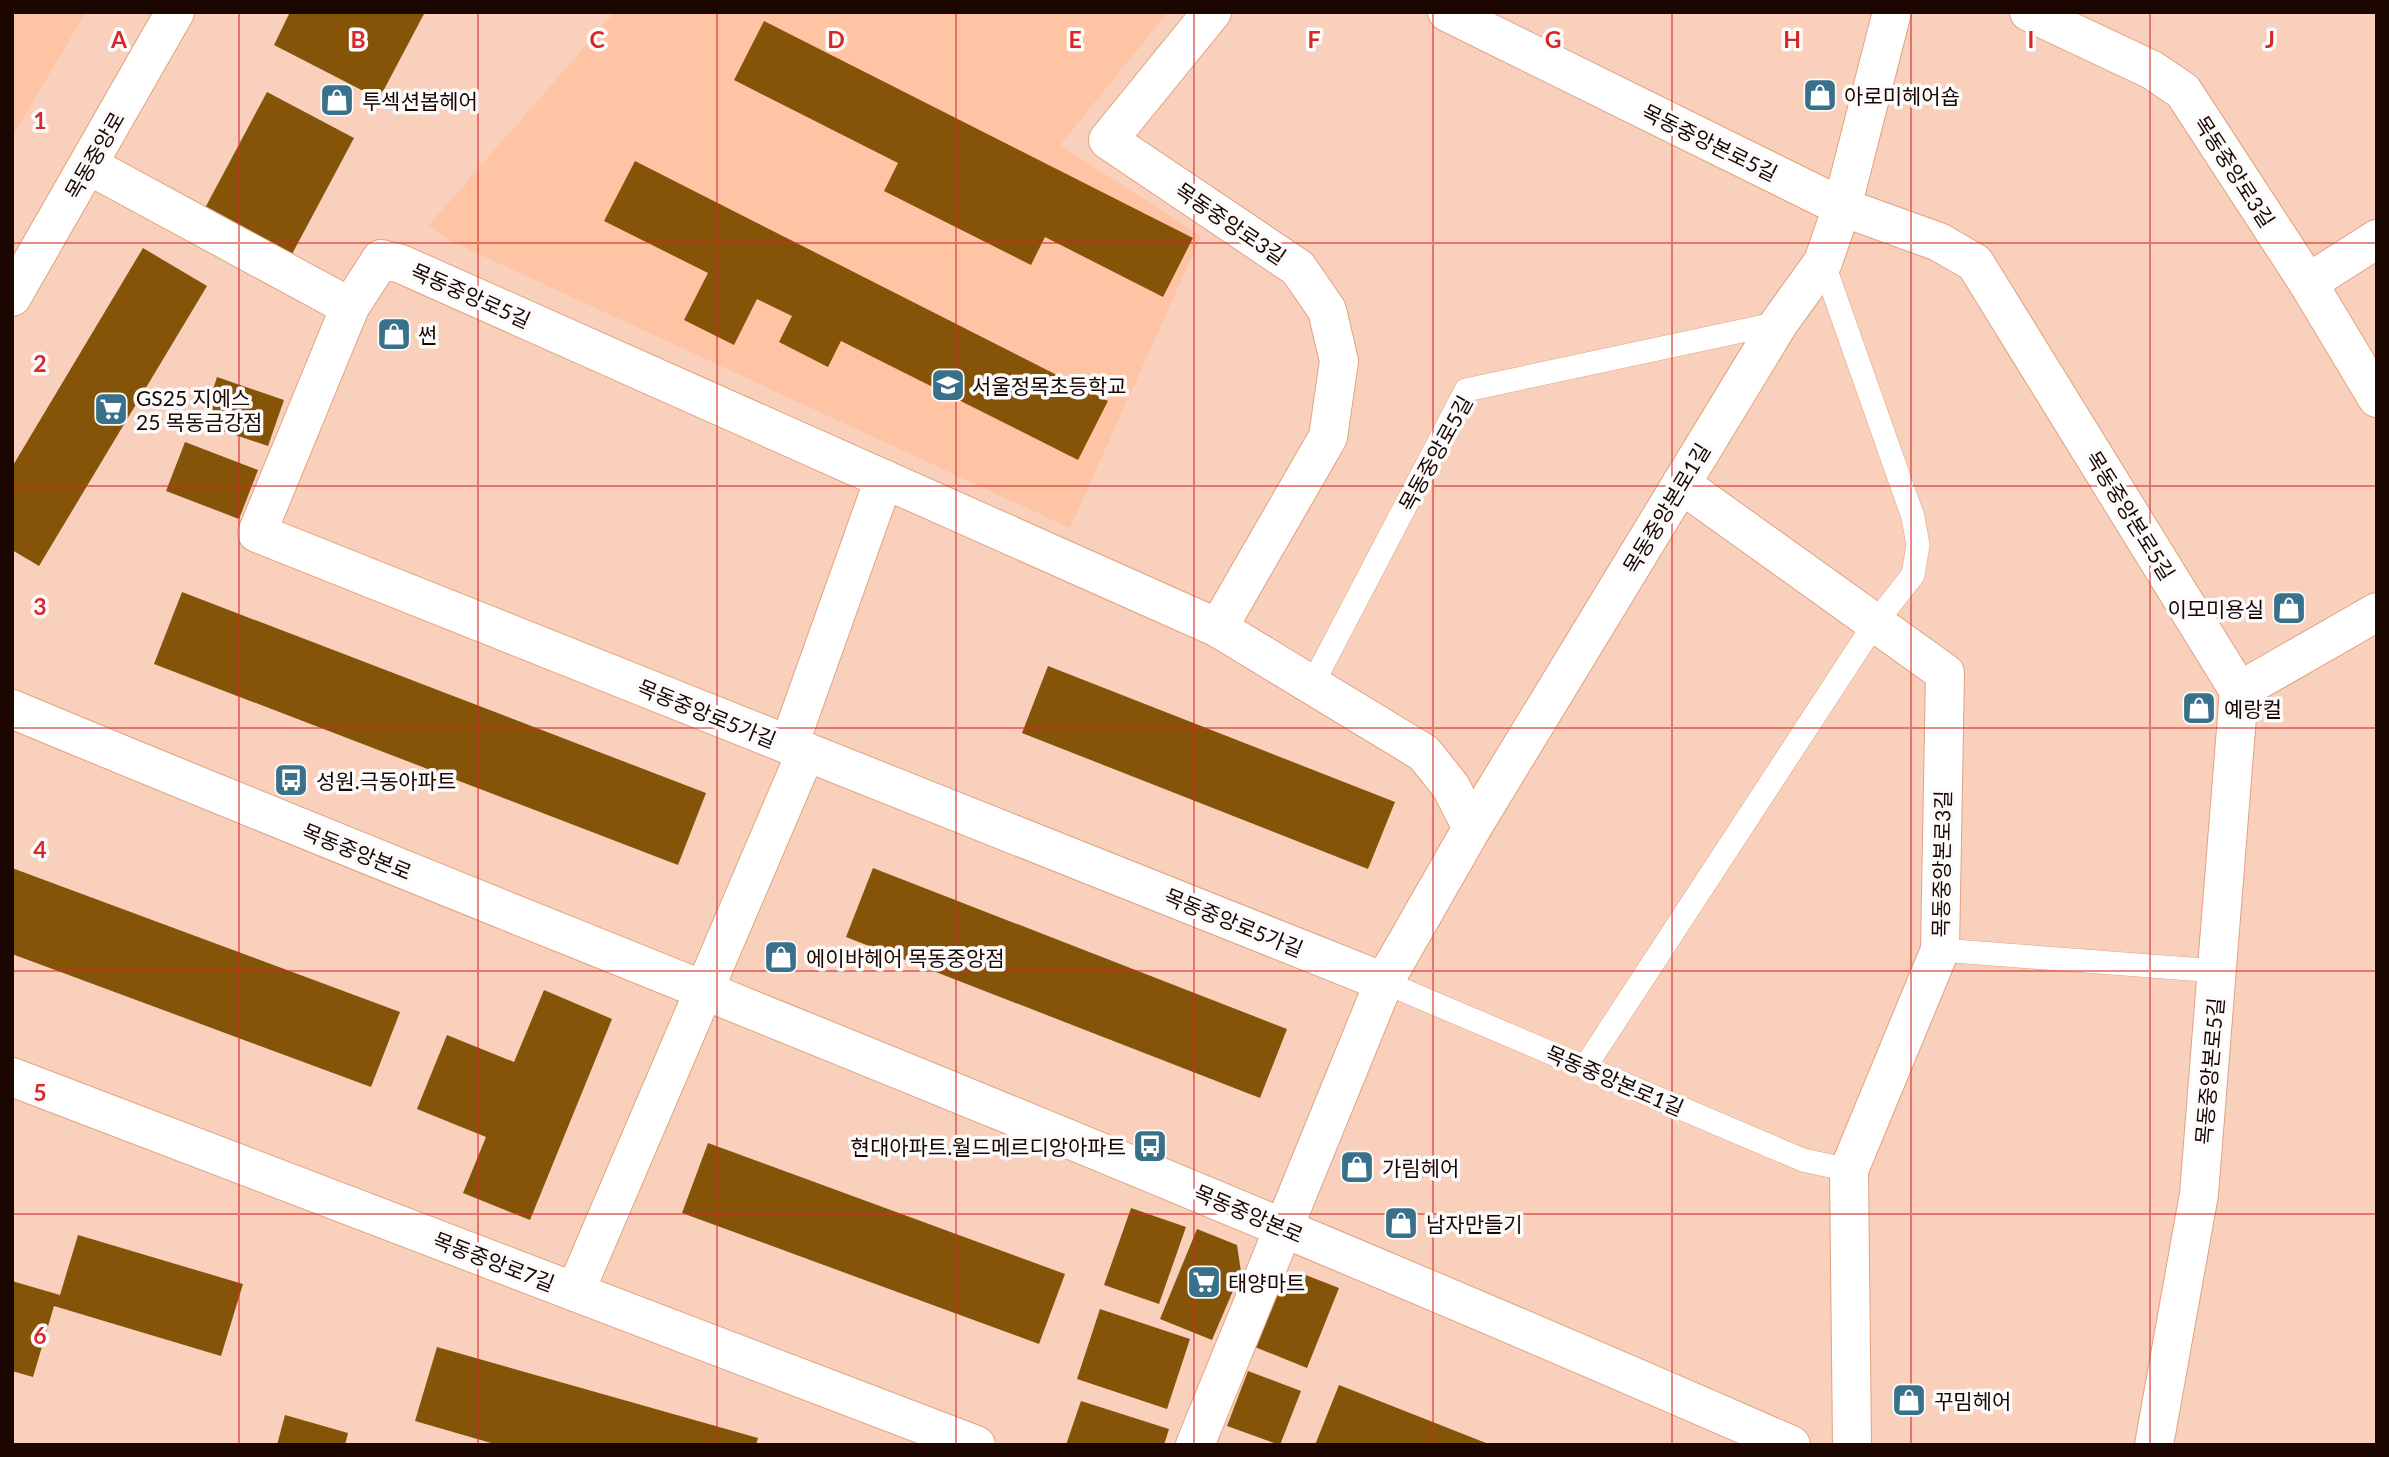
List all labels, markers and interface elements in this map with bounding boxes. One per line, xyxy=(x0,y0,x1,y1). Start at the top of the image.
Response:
text: A xyxy=(110,25,128,53)
text: B xyxy=(350,25,366,53)
text: C xyxy=(589,25,605,53)
text: D xyxy=(827,25,845,53)
text: E xyxy=(1068,25,1082,53)
text: F xyxy=(1307,25,1321,53)
text: G xyxy=(1545,25,1561,53)
text: H xyxy=(1783,25,1801,53)
text: I xyxy=(2028,25,2034,53)
text: J xyxy=(2265,25,2275,53)
shop icon: 아로미헤어숍 xyxy=(1801,76,1839,114)
shop icon: 투섹션봅헤어 xyxy=(318,81,356,119)
place label: 아로미헤어숍 xyxy=(1844,83,1960,108)
place label: 투섹션봅헤어 xyxy=(362,88,478,113)
street label: 목동중앙본로5길 xyxy=(1638,98,1782,186)
text: 1 xyxy=(33,106,47,134)
street label: 목동중앙로 xyxy=(59,107,129,203)
street label: 목동중앙로3길 xyxy=(2190,110,2280,232)
street label: 목동중앙로3길 xyxy=(1171,177,1291,269)
street label: 목동중앙로5길 xyxy=(407,258,535,332)
shop icon: 썬 xyxy=(375,315,413,353)
place label: 썬 xyxy=(418,322,437,347)
text: 2 xyxy=(33,349,47,377)
school or university icon: 서울정목초등학교 xyxy=(929,366,967,404)
place label: 서울정목초등학교 xyxy=(972,373,1127,398)
place label: GS25 지에스 25 목동금강점 xyxy=(136,385,262,434)
supermarket icon: GS25 지에스 25 목동금강점 xyxy=(92,390,130,428)
street label: 목동중앙로5길 xyxy=(1393,391,1477,515)
street label: 목동중앙본로1길 xyxy=(1617,438,1715,578)
street label: 목동중앙본로5길 xyxy=(2081,446,2181,584)
shop icon: 이모미용실 xyxy=(2270,589,2308,627)
text: 3 xyxy=(33,592,47,620)
place label: 이모미용실 xyxy=(2167,596,2264,621)
street label: 목동중앙로5가길 xyxy=(634,674,780,752)
shop icon: 예랑컬 xyxy=(2180,689,2218,727)
place label: 예랑컬 xyxy=(2224,696,2282,721)
bus stop icon: 성원.극동아파트 xyxy=(272,761,310,799)
place label: 성원.극동아파트 xyxy=(316,768,456,793)
street label: 목동중앙본로3길 xyxy=(1927,790,1955,938)
street label: 목동중앙본로 xyxy=(299,818,415,884)
text: 4 xyxy=(33,835,47,863)
street label: 목동중앙로5가길 xyxy=(1161,883,1307,961)
shop icon: 에이바헤어 목동중앙점 xyxy=(762,938,800,976)
place label: 에이바헤어 목동중앙점 xyxy=(806,945,1005,970)
street label: 목동중앙본로5길 xyxy=(2190,996,2228,1146)
street label: 목동중앙본로1길 xyxy=(1542,1040,1688,1120)
text: 5 xyxy=(33,1078,47,1106)
bus stop icon: 현대아파트.월드메르디앙아파트 xyxy=(1131,1127,1169,1165)
place label: 현대아파트.월드메르디앙아파트 xyxy=(851,1134,1126,1159)
shop icon: 가림헤어 xyxy=(1338,1148,1376,1186)
place label: 가림헤어 xyxy=(1382,1155,1459,1180)
street label: 목동중앙본로 xyxy=(1191,1179,1307,1247)
shop icon: 남자만들기 xyxy=(1382,1204,1420,1242)
place label: 남자만들기 xyxy=(1426,1211,1523,1236)
street label: 목동중앙로7길 xyxy=(430,1226,558,1296)
supermarket icon: 태양마트 xyxy=(1185,1263,1223,1301)
place label: 태양마트 xyxy=(1228,1270,1305,1295)
text: 6 xyxy=(33,1321,47,1349)
shop icon: 꾸밈헤어 xyxy=(1890,1381,1928,1419)
place label: 꾸밈헤어 xyxy=(1934,1388,2011,1413)

